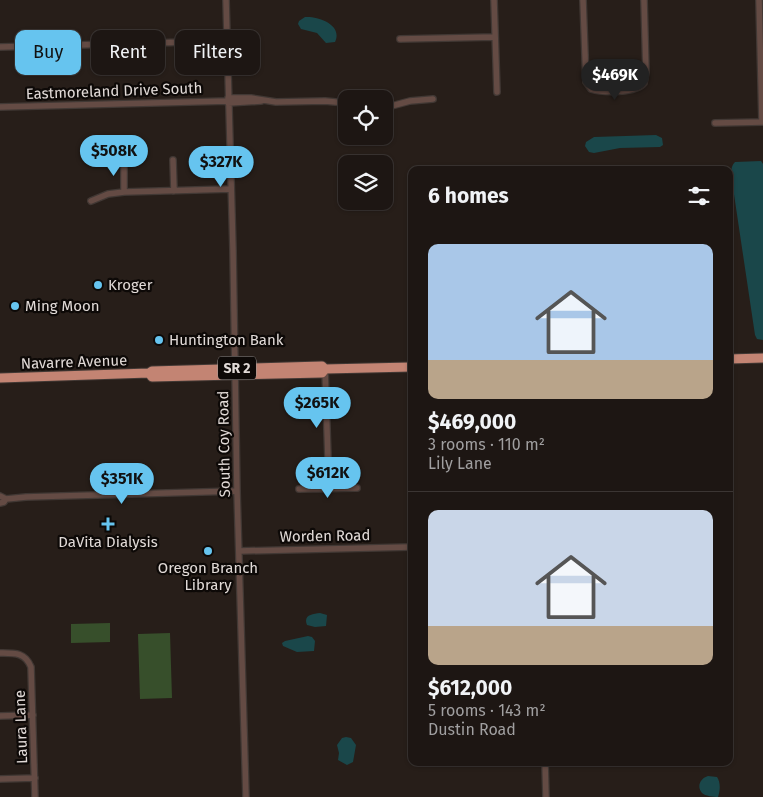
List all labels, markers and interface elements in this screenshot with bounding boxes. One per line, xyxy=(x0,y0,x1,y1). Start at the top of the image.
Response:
chip: Buy xyxy=(15,30,81,75)
chip: Rent xyxy=(91,30,165,75)
chip: Filters xyxy=(175,30,260,75)
pin: $469K xyxy=(580,58,650,101)
text: $469K xyxy=(592,65,638,84)
street label: Eastmoreland Drive South xyxy=(25,79,203,103)
map controls xyxy=(338,90,393,210)
button: locate xyxy=(338,90,393,145)
pin: $508K xyxy=(79,134,149,177)
text: $508K xyxy=(91,141,137,160)
pin: $327K xyxy=(186,146,256,188)
text: $327K xyxy=(200,152,242,171)
button: layers xyxy=(338,155,393,210)
icon: filters xyxy=(685,182,713,210)
text: 6 homes xyxy=(428,183,509,209)
place label: Kroger xyxy=(108,276,153,294)
icon: home xyxy=(526,277,616,367)
marker: Kroger xyxy=(92,279,104,291)
place label: Ming Moon xyxy=(25,297,99,315)
marker: Ming Moon xyxy=(9,300,21,312)
place label: Huntington Bank xyxy=(169,331,284,349)
marker: Huntington Bank xyxy=(153,334,165,346)
street label: Navarre Avenue xyxy=(20,351,128,373)
road number: SR 2 xyxy=(218,356,256,379)
pin: $265K xyxy=(282,386,352,429)
street label: South Coy Road xyxy=(214,391,234,497)
text: $265K xyxy=(295,393,339,412)
text: $469,000 xyxy=(428,409,516,435)
text: 3 rooms · 110 m² xyxy=(428,435,545,454)
text: Lily Lane xyxy=(428,454,492,473)
pin: $612K xyxy=(293,456,363,499)
pin: $351K xyxy=(87,462,157,505)
text: $612K xyxy=(307,463,349,482)
text: $351K xyxy=(101,469,143,488)
marker: DaVita Dialysis xyxy=(101,517,115,531)
street label: Worden Road xyxy=(279,526,371,546)
place label: DaVita Dialysis xyxy=(58,533,158,551)
icon: home xyxy=(526,542,616,632)
marker: Oregon Branch Library xyxy=(202,545,214,557)
place label: Oregon Branch Library xyxy=(158,559,258,594)
text: $612,000 xyxy=(428,675,512,701)
street label: Laura Lane xyxy=(11,690,31,764)
text: 5 rooms · 143 m² xyxy=(428,701,546,720)
text: Dustin Road xyxy=(428,720,516,739)

